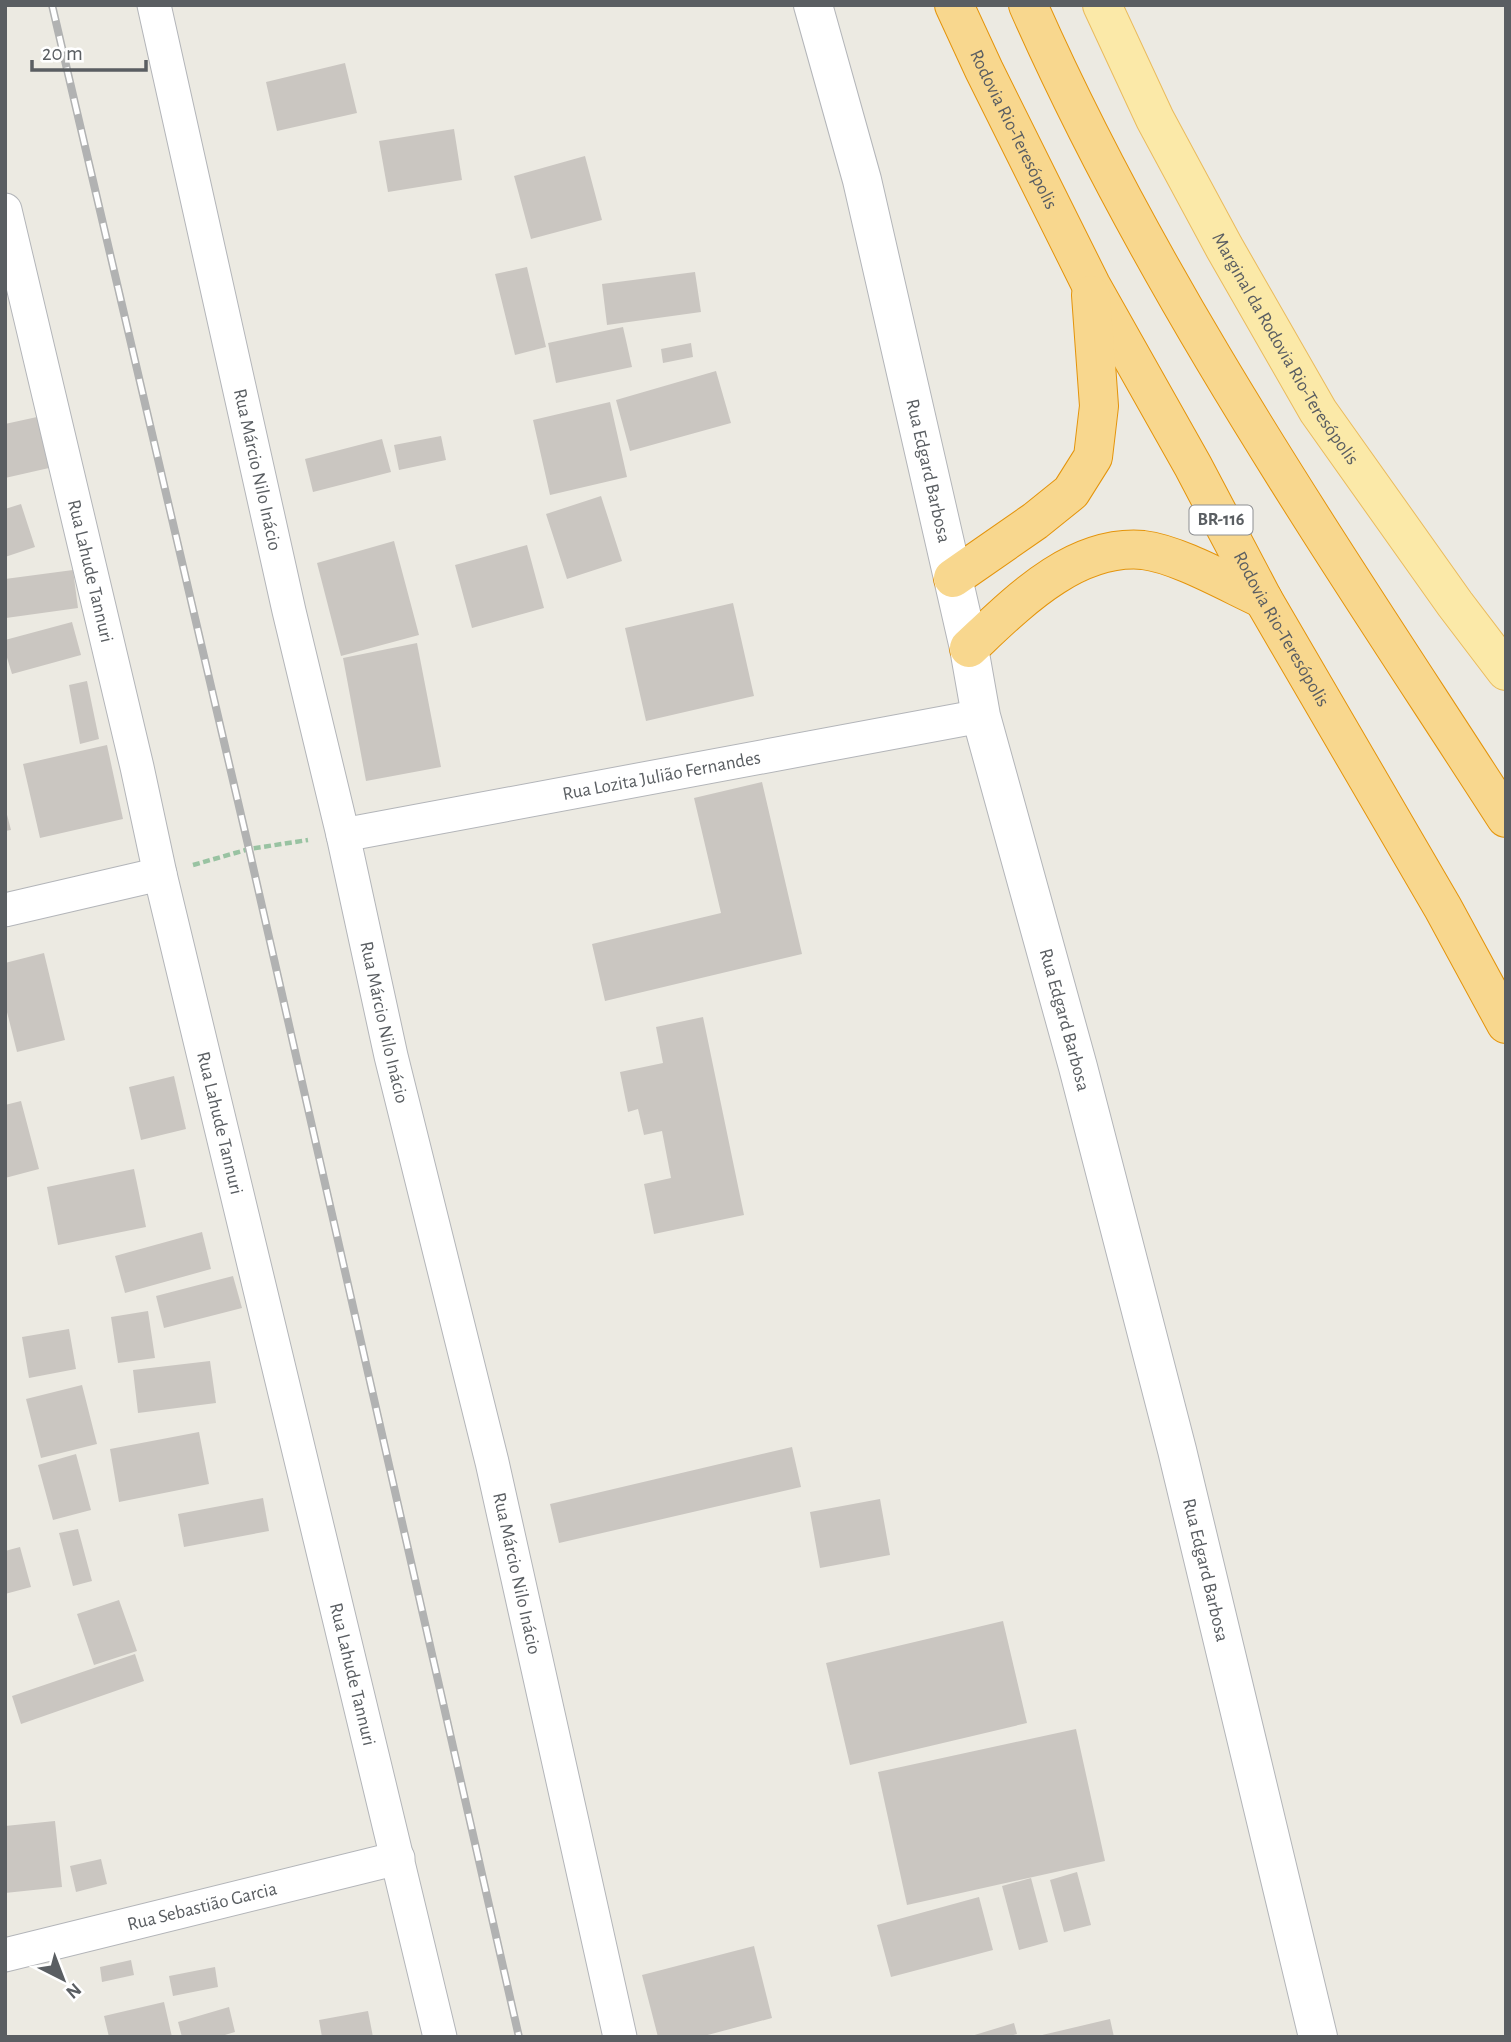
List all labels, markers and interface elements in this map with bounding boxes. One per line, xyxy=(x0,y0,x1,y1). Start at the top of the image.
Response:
scale bar xyxy=(32,28,145,72)
text: 20 m xyxy=(42,43,83,64)
street label: Rodovia Rio-Teresópolis xyxy=(966,47,1061,212)
street label: Marginal da Rodovia Rio-Teresópolis xyxy=(1209,230,1362,468)
street label: Rua Márcio Nilo Inácio xyxy=(230,387,285,552)
street label: Rua Edgard Barbosa xyxy=(903,397,954,545)
street label: Rua Lahude Tannuri xyxy=(64,498,117,644)
road number: BR-116 xyxy=(1190,506,1252,534)
street label: Rodovia Rio-Teresópolis xyxy=(1230,548,1333,710)
street label: Rua Lozita Julião Fernandes xyxy=(561,748,762,803)
street label: Rua Márcio Nilo Inácio xyxy=(357,940,412,1105)
street label: Rua Edgard Barbosa xyxy=(1036,946,1093,1093)
street label: Rua Lahude Tannuri xyxy=(194,1050,246,1196)
street label: Rua Márcio Nilo Inácio xyxy=(490,1491,544,1656)
street label: Rua Edgard Barbosa xyxy=(1179,1496,1232,1644)
street label: Rua Lahude Tannuri xyxy=(326,1601,379,1748)
street label: Rua Sebastião Garcia xyxy=(125,1879,279,1934)
north arrow xyxy=(28,1944,98,2014)
text: N xyxy=(62,1979,85,2002)

